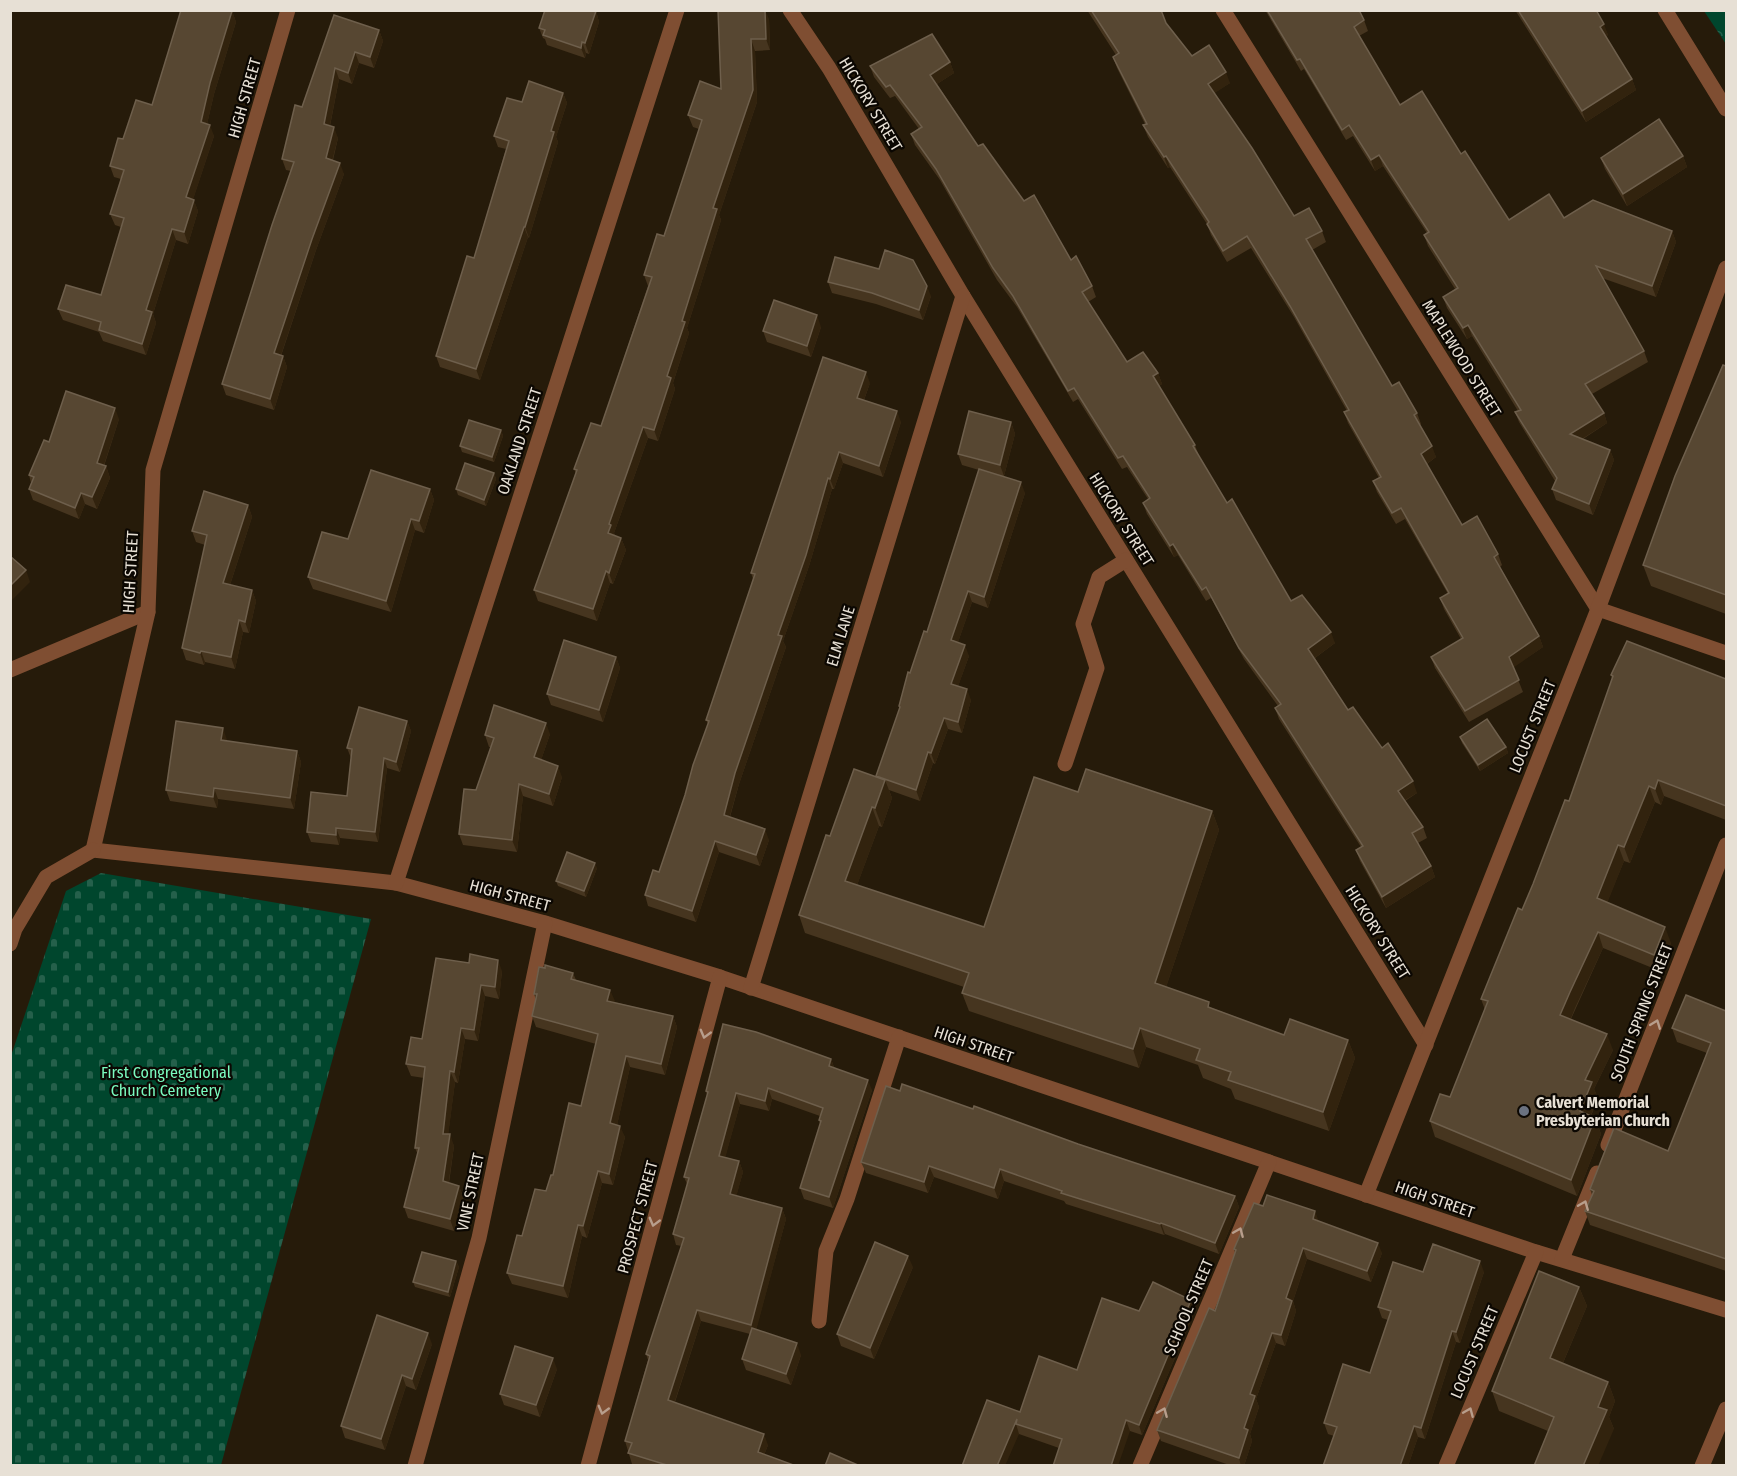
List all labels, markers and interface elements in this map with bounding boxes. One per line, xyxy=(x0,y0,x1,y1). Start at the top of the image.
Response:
street label: HICKORY STREET xyxy=(835,54,906,155)
street label: HIGH STREET xyxy=(224,55,265,140)
street label: MAPLEWOOD STREET xyxy=(1418,296,1505,421)
street label: OAKLAND STREET xyxy=(493,385,546,497)
street label: HICKORY STREET xyxy=(1085,469,1158,570)
street label: HIGH STREET xyxy=(119,530,142,614)
street label: ELM LANE xyxy=(822,604,859,669)
street label: LOCUST STREET xyxy=(1505,676,1560,775)
street label: HIGH STREET xyxy=(467,876,553,916)
street label: HICKORY STREET xyxy=(1341,882,1414,983)
street label: SOUTH SPRING STREET xyxy=(1606,940,1677,1084)
one-way arrow xyxy=(1649,1019,1661,1030)
street label: HIGH STREET xyxy=(932,1022,1017,1067)
one-way arrow xyxy=(700,1028,712,1038)
park label: First Congregational Church Cemetery xyxy=(101,1063,231,1100)
place label: Calvert Memorial Presbyterian Church xyxy=(1536,1093,1670,1130)
marker: Calvert Memorial Presbyterian Church xyxy=(1517,1104,1531,1118)
street label: VINE STREET xyxy=(453,1151,488,1233)
street label: PROSPECT STREET xyxy=(613,1158,662,1276)
street label: HIGH STREET xyxy=(1393,1177,1478,1222)
one-way arrow xyxy=(1577,1200,1589,1211)
one-way arrow xyxy=(649,1216,661,1227)
one-way arrow xyxy=(1232,1228,1244,1239)
street label: SCHOOL STREET xyxy=(1160,1256,1218,1358)
street label: LOCUST STREET xyxy=(1446,1303,1503,1401)
one-way arrow xyxy=(598,1404,610,1415)
one-way arrow xyxy=(1155,1407,1167,1418)
one-way arrow xyxy=(1462,1407,1474,1418)

